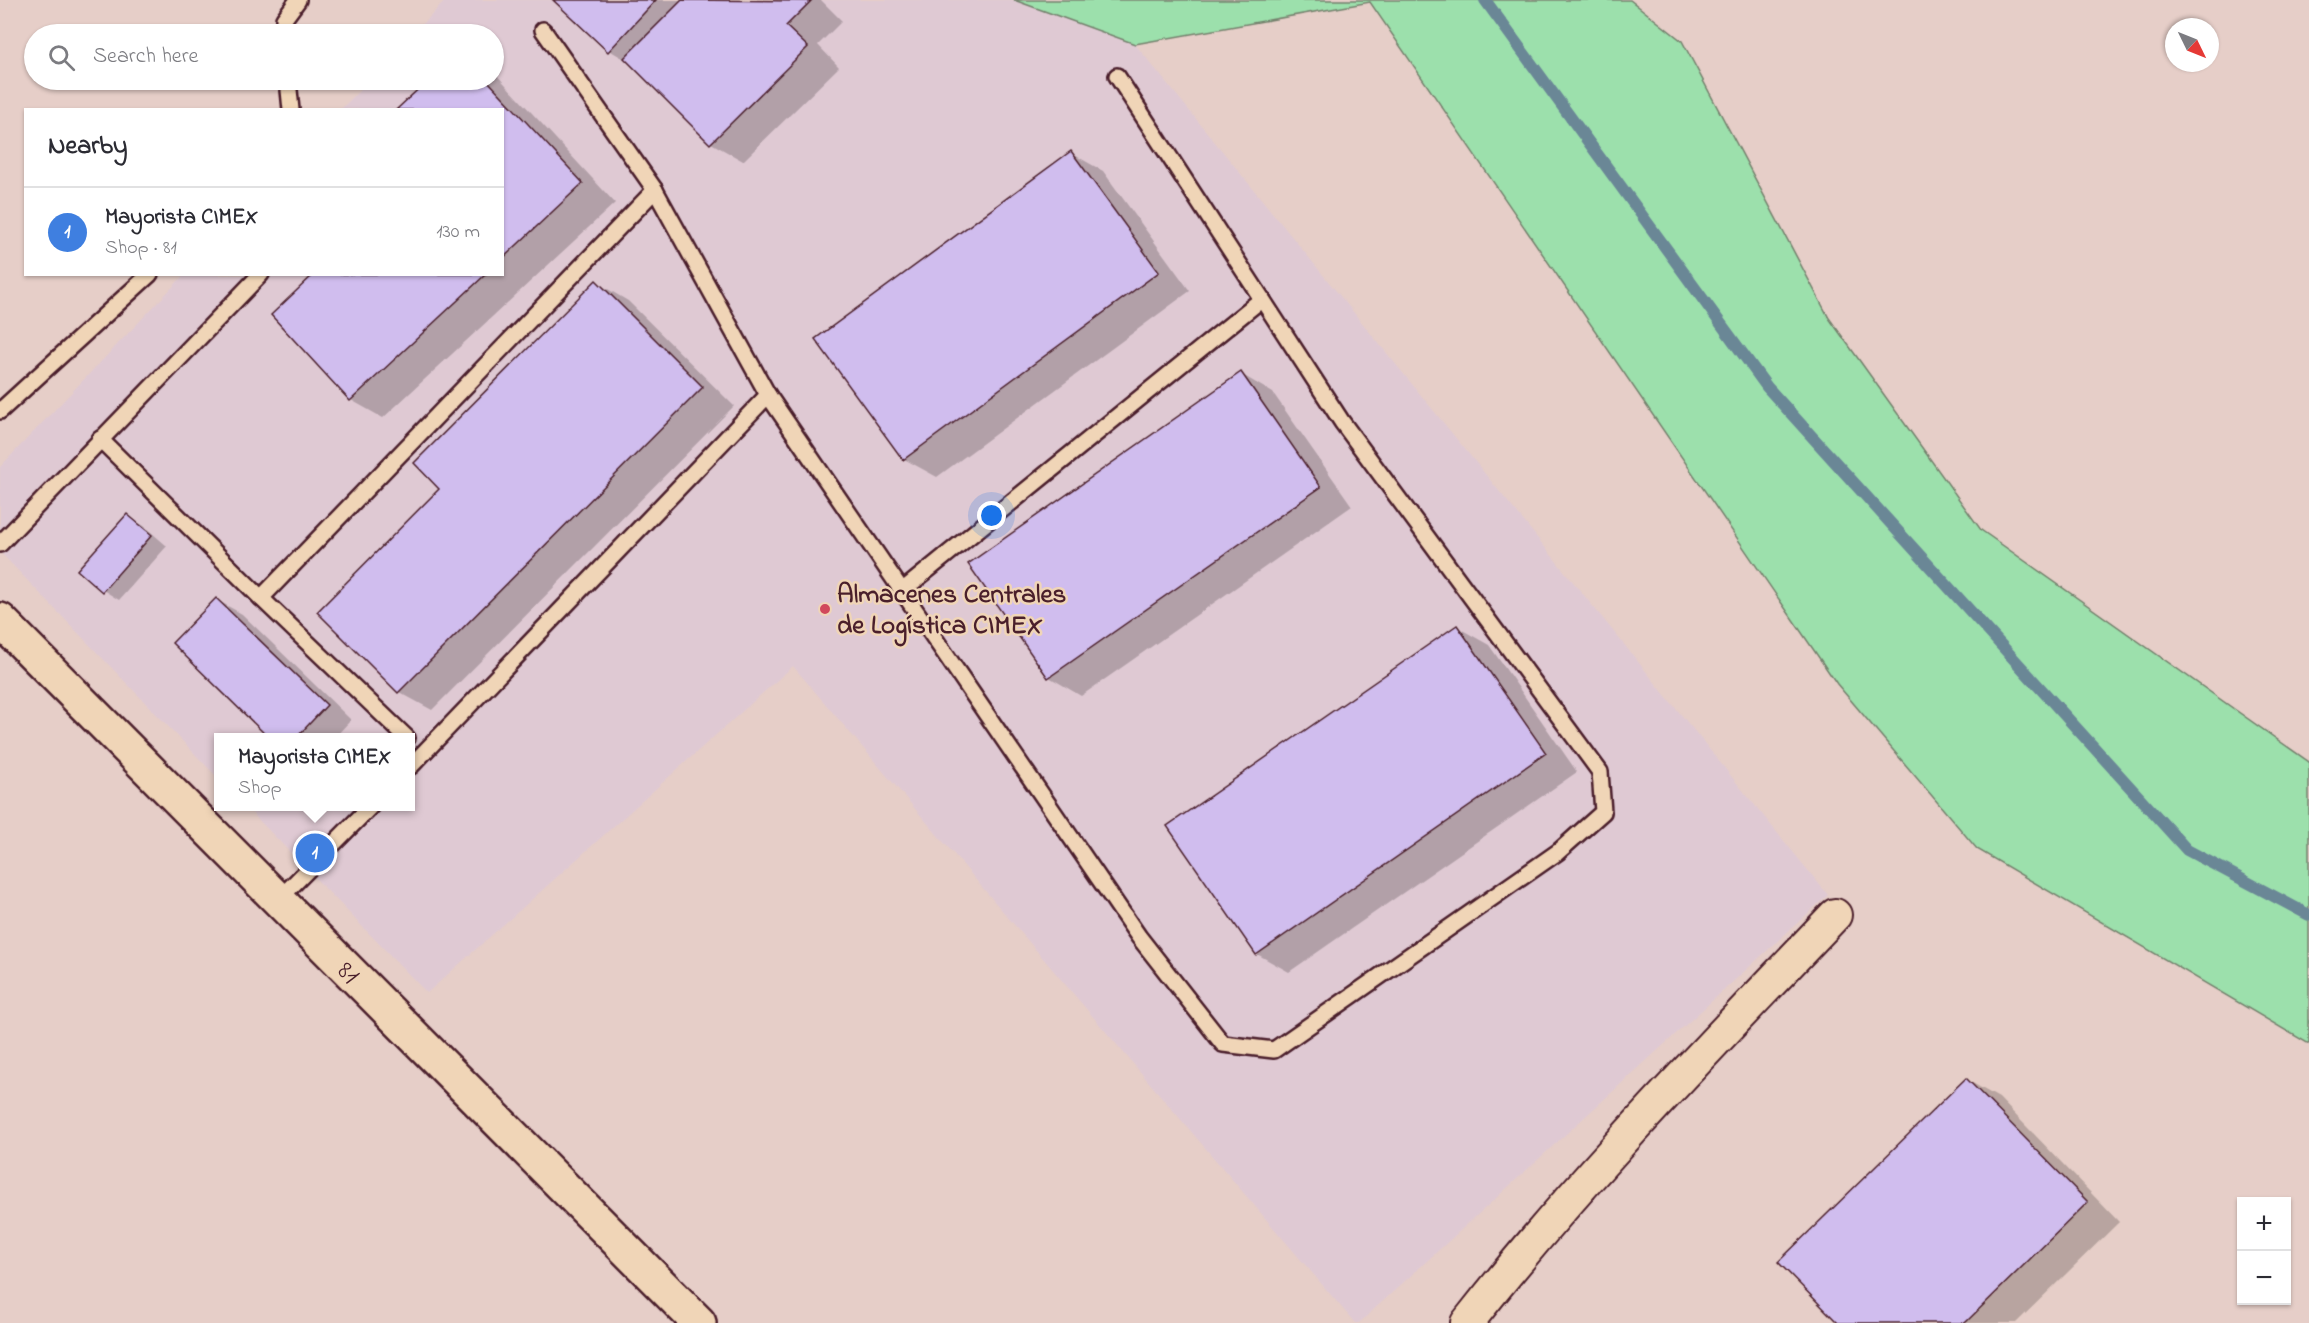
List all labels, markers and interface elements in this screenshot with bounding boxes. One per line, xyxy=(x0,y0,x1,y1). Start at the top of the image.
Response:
north arrow xyxy=(2165,18,2219,72)
search box xyxy=(24,24,504,90)
icon: search xyxy=(45,41,78,74)
text: Search here xyxy=(93,41,198,73)
text: Nearby xyxy=(48,128,127,166)
text: Mayorista CIMEX xyxy=(105,202,258,234)
text: 1 xyxy=(64,218,71,247)
text: 130 m xyxy=(436,218,480,247)
text: Shop · 81 xyxy=(105,234,177,263)
your location xyxy=(977,501,1006,530)
place label: Almacenes Centrales de Logística CIMEX xyxy=(837,576,1066,647)
marker: Almacenes Centrales de Logística CIMEX xyxy=(818,602,832,616)
popup xyxy=(214,733,415,811)
text: Mayorista CIMEX xyxy=(238,742,391,774)
text: Shop xyxy=(238,774,282,803)
pin: 1 xyxy=(296,830,334,876)
street label: 81 xyxy=(327,953,368,994)
map controls xyxy=(2237,1197,2291,1305)
button: + xyxy=(2237,1197,2291,1251)
button: − xyxy=(2237,1251,2291,1305)

